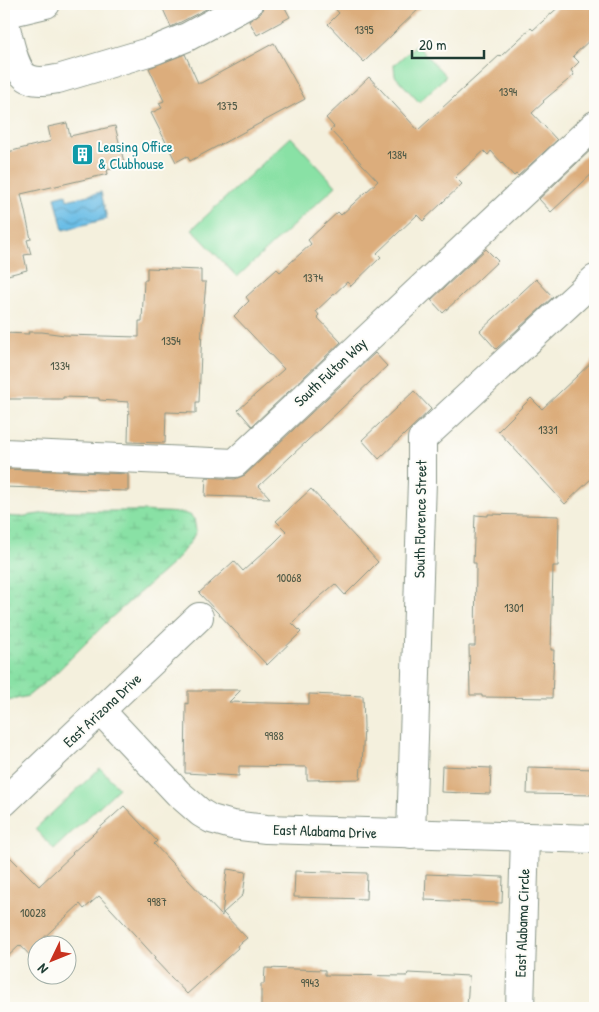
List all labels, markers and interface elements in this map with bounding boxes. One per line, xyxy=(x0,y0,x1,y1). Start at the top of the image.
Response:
house number: 1395 xyxy=(354,21,374,38)
scale bar xyxy=(412,28,484,60)
text: 20 m xyxy=(419,34,446,55)
house number: 1394 xyxy=(499,83,518,100)
house number: 1375 xyxy=(217,97,237,114)
place label: Leasing Office & Clubhouse xyxy=(98,136,173,174)
building icon: Leasing Office & Clubhouse xyxy=(70,143,94,167)
house number: 1384 xyxy=(387,146,407,163)
house number: 1374 xyxy=(303,269,324,286)
house number: 1354 xyxy=(161,332,181,349)
street label: South Fulton Way xyxy=(289,333,371,411)
house number: 1334 xyxy=(50,357,70,374)
house number: 1331 xyxy=(538,421,558,438)
street label: South Florence Street xyxy=(408,459,432,578)
house number: 10068 xyxy=(276,569,302,586)
house number: 1301 xyxy=(504,599,524,616)
street label: East Arizona Drive xyxy=(58,668,146,752)
house number: 9988 xyxy=(264,727,284,744)
street label: East Alabama Drive xyxy=(273,819,377,843)
street label: East Alabama Circle xyxy=(510,868,534,978)
house number: 9987 xyxy=(147,893,167,910)
house number: 10028 xyxy=(20,904,46,921)
north arrow xyxy=(28,934,78,984)
text: N xyxy=(32,960,52,978)
house number: 9943 xyxy=(301,974,319,991)

